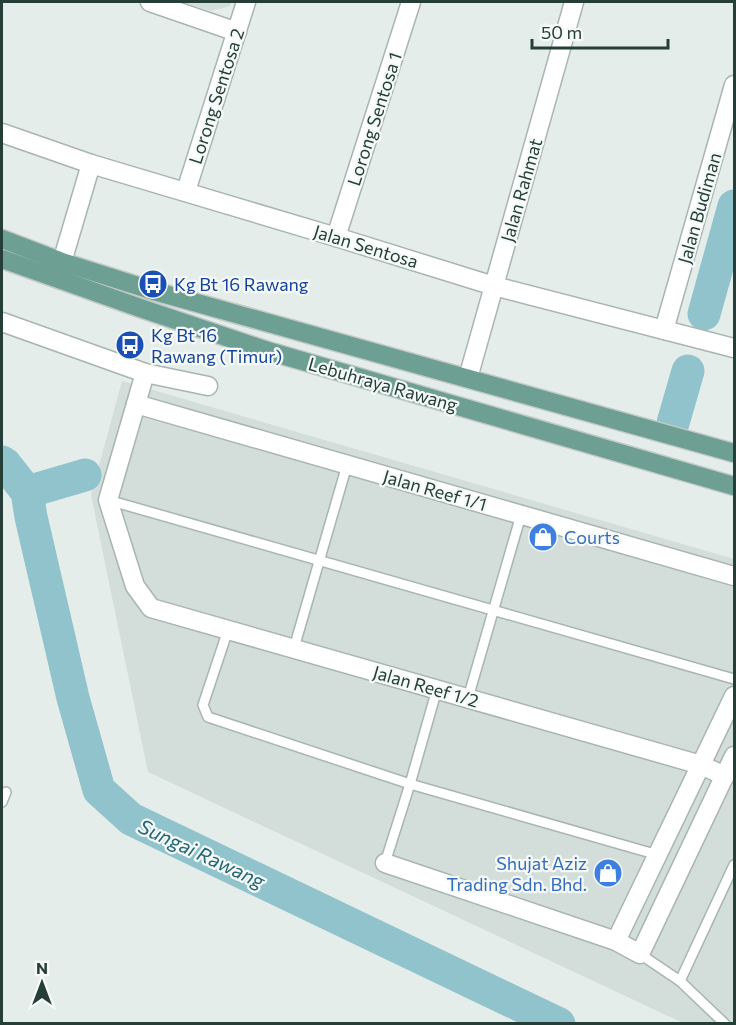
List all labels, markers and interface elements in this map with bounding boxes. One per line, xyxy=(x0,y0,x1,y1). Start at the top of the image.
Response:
scale bar xyxy=(532,12,668,50)
text: 50 m xyxy=(541,21,582,43)
street label: Lorong Sentosa 2 xyxy=(184,25,248,167)
street label: Lorong Sentosa 1 xyxy=(342,49,406,189)
street label: Jalan Rahmat xyxy=(496,136,546,244)
street label: Jalan Budiman xyxy=(673,150,725,266)
street label: Jalan Sentosa xyxy=(311,220,421,272)
bus stop icon: Kg Bt 16 Rawang xyxy=(137,268,169,300)
place label: Kg Bt 16 Rawang xyxy=(174,273,309,295)
place label: Kg Bt 16 Rawang (Timur) xyxy=(151,324,282,367)
bus stop icon: Kg Bt 16 Rawang (Timur) xyxy=(114,329,146,361)
street label: Lebuhraya Rawang xyxy=(306,352,460,416)
street label: Jalan Reef 1/1 xyxy=(381,465,489,515)
shop icon: Courts xyxy=(527,521,559,553)
place label: Courts xyxy=(564,526,620,548)
street label: Jalan Reef 1/2 xyxy=(371,660,481,712)
water label: Sungai Rawang xyxy=(135,813,270,893)
place label: Shujat Aziz Trading Sdn. Bhd. xyxy=(446,852,587,895)
shop icon: Shujat Aziz Trading Sdn. Bhd. xyxy=(592,857,624,889)
north arrow xyxy=(12,953,72,1013)
text: N xyxy=(36,958,48,977)

